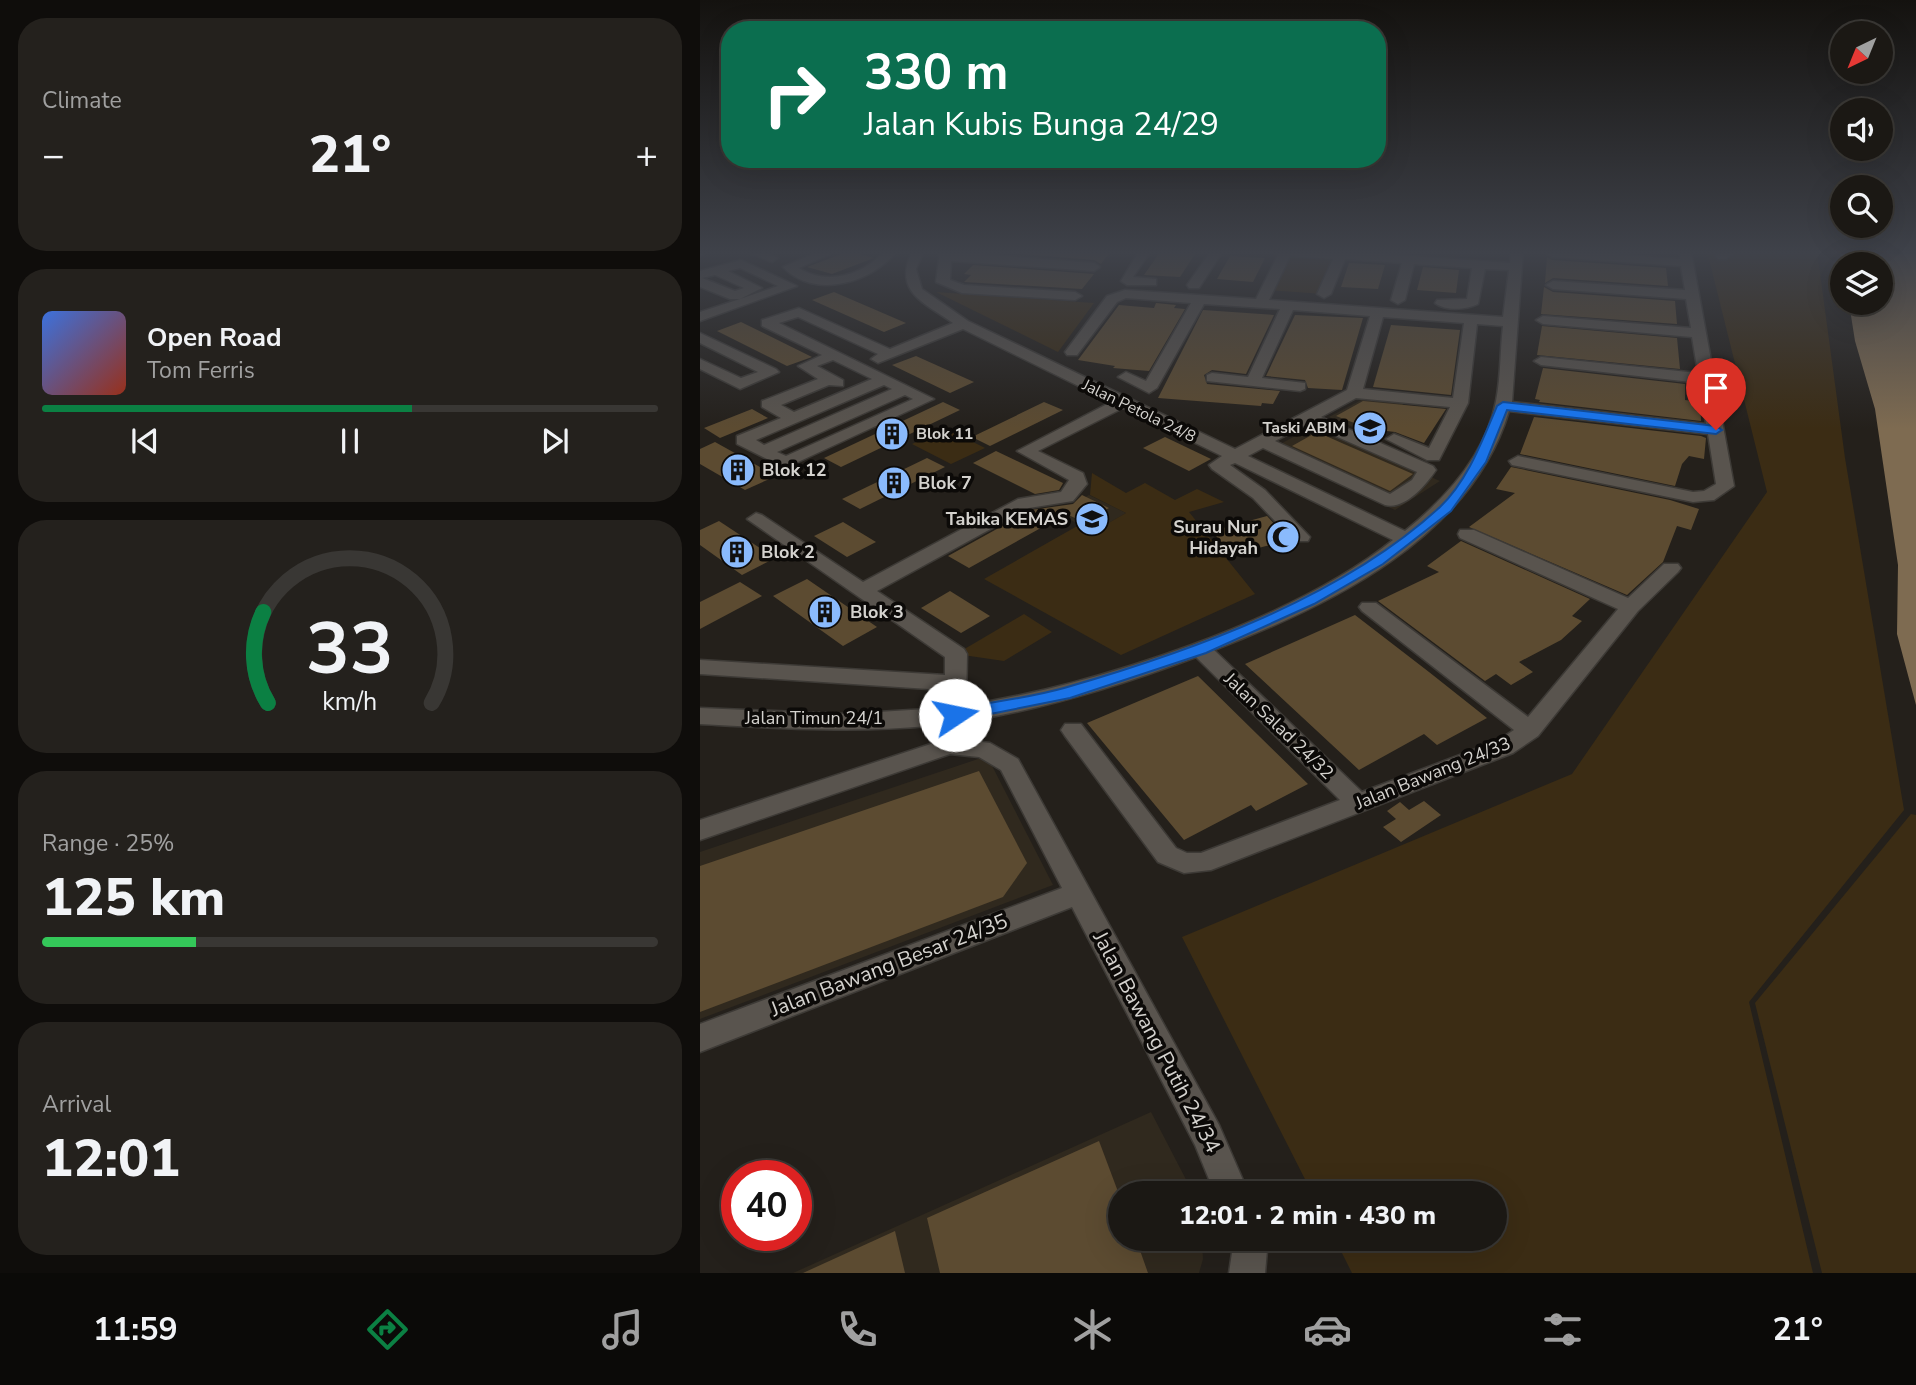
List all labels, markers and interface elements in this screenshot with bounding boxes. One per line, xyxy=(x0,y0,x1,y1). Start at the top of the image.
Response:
north arrow xyxy=(1830,21,1894,84)
map controls xyxy=(1830,21,1893,315)
text: 330 m xyxy=(864,39,1008,106)
icon: right xyxy=(749,49,840,140)
text: Climate xyxy=(42,85,122,116)
button: sound xyxy=(1830,98,1893,161)
text: Jalan Kubis Bunga 24/29 xyxy=(864,103,1219,146)
text: 21° xyxy=(309,119,391,190)
text: − xyxy=(42,130,65,181)
text: + xyxy=(635,130,658,181)
button: search xyxy=(1830,175,1893,238)
button: layers xyxy=(1830,252,1893,315)
text: Open Road xyxy=(147,320,282,355)
text: Tom Ferris xyxy=(147,355,255,386)
pin xyxy=(1686,358,1746,430)
icon: arrive xyxy=(1697,369,1735,407)
street label: Jalan Petola 24/8 xyxy=(1078,374,1199,448)
school or university icon: Taski ABIM xyxy=(1351,409,1389,447)
building icon: Blok 11 xyxy=(873,415,911,453)
place label: Taski ABIM xyxy=(1262,417,1346,439)
icon: previous xyxy=(126,422,164,460)
icon: pause xyxy=(331,422,369,460)
icon: next xyxy=(536,422,574,460)
place label: Blok 11 xyxy=(916,423,973,445)
building icon: Blok 12 xyxy=(719,451,757,489)
place label: Blok 12 xyxy=(762,458,827,482)
building icon: Blok 7 xyxy=(875,464,913,502)
place label: Blok 7 xyxy=(918,471,972,495)
school or university icon: Tabika KEMAS xyxy=(1073,500,1111,538)
place label: Tabika KEMAS xyxy=(946,507,1068,531)
place label: Surau Nur Hidayah xyxy=(1173,515,1258,560)
mosque icon: Surau Nur Hidayah xyxy=(1264,518,1302,556)
building icon: Blok 2 xyxy=(718,533,756,571)
place label: Blok 2 xyxy=(761,540,815,564)
building icon: Blok 3 xyxy=(806,593,844,631)
text: 33 xyxy=(306,599,394,699)
place label: Blok 3 xyxy=(850,600,904,624)
street label: Jalan Salad 24/32 xyxy=(1218,667,1339,785)
position arrow xyxy=(918,678,992,752)
text: km/h xyxy=(322,684,378,718)
street label: Jalan Timun 24/1 xyxy=(744,706,883,730)
street label: Jalan Bawang 24/33 xyxy=(1351,731,1514,815)
text: Range · 25% xyxy=(42,828,174,859)
text: 125 km xyxy=(42,862,225,933)
street label: Jalan Bawang Besar 24/35 xyxy=(765,907,1012,1024)
street label: Jalan Bawang Putih 24/34 xyxy=(1086,926,1227,1158)
text: Arrival xyxy=(42,1089,111,1120)
text: 12:01 xyxy=(42,1123,180,1194)
speed limit sign: 40 xyxy=(721,1160,812,1251)
text: 12:01 · 2 min · 430 m xyxy=(1179,1198,1436,1233)
icon: directions xyxy=(363,1305,412,1354)
icon: music xyxy=(598,1305,647,1354)
icon: phone xyxy=(833,1305,882,1354)
icon: climate xyxy=(1068,1305,1117,1354)
icon: car xyxy=(1303,1305,1352,1354)
icon: filters xyxy=(1538,1305,1587,1354)
text: 11:59 xyxy=(93,1308,178,1351)
text: 21° xyxy=(1772,1308,1823,1351)

